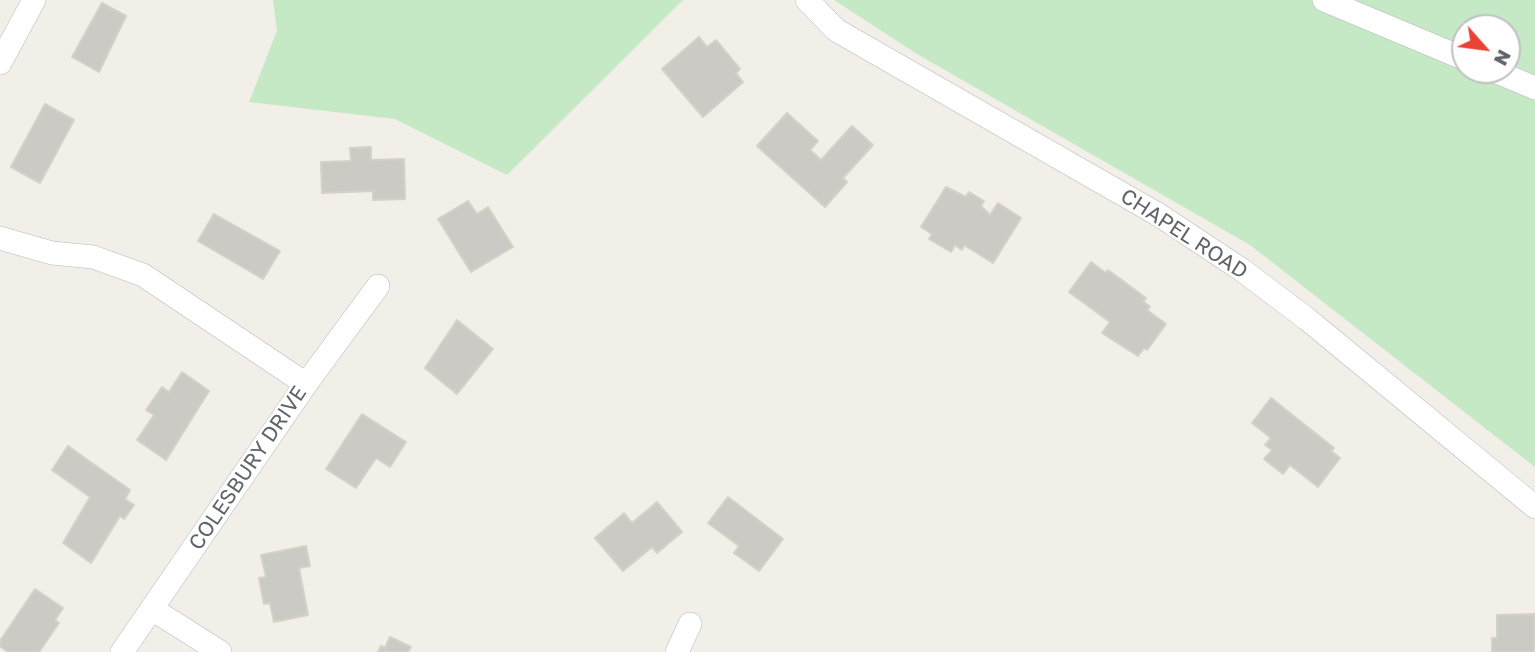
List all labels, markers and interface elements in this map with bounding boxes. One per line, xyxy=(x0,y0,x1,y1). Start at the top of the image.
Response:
north arrow xyxy=(1451,14,1521,84)
text: N xyxy=(1490,46,1517,70)
street label: CHAPEL ROAD xyxy=(1116,184,1252,284)
street label: COLESBURY DRIVE xyxy=(184,381,312,555)

